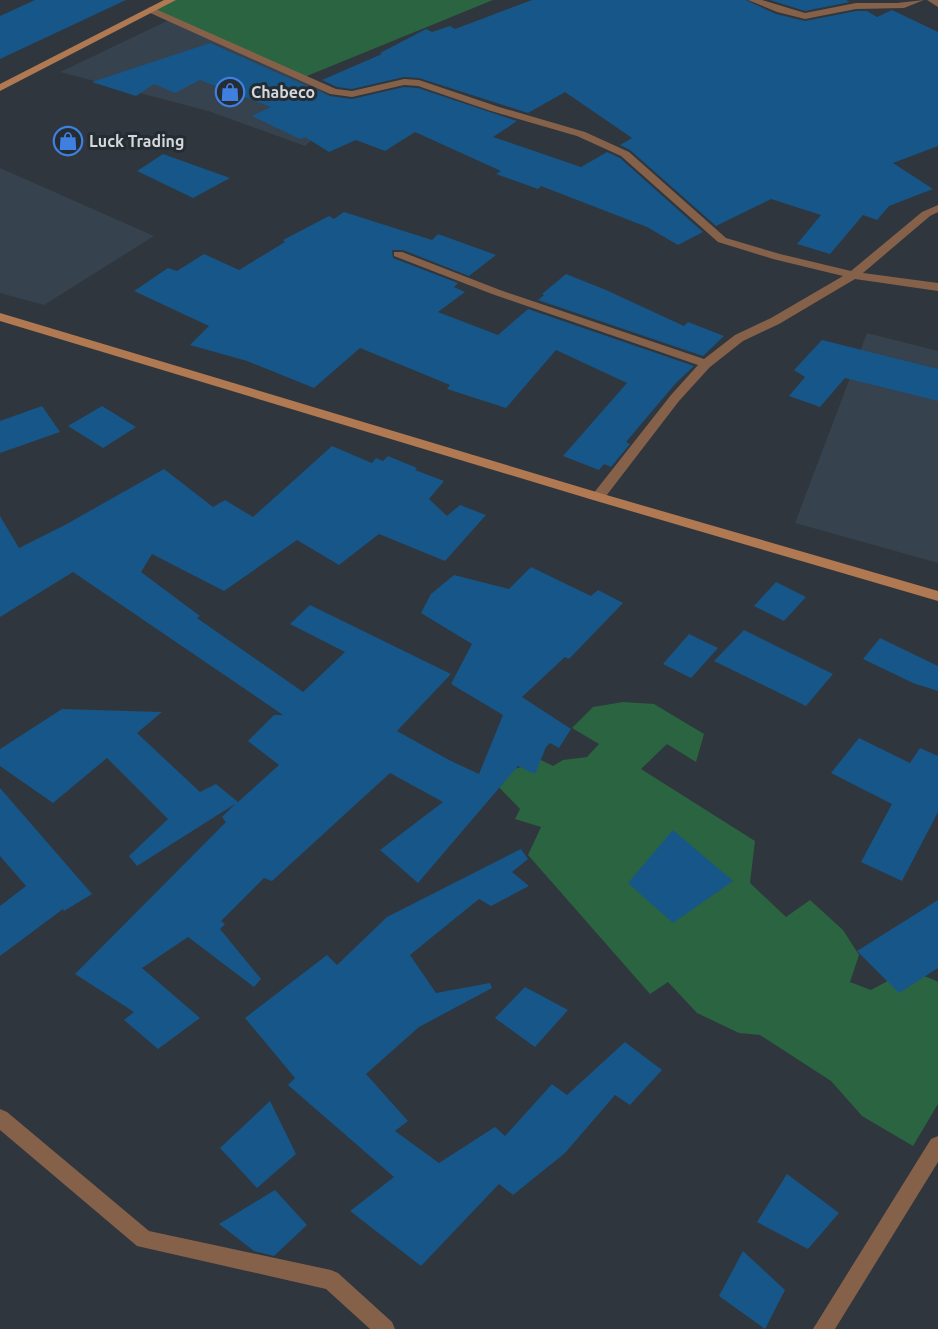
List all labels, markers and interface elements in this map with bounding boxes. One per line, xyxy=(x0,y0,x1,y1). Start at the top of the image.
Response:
shop icon: Chabeco xyxy=(214,76,246,108)
place label: Chabeco xyxy=(251,83,315,101)
shop icon: Luck Trading xyxy=(52,125,84,157)
place label: Luck Trading xyxy=(89,132,184,150)

